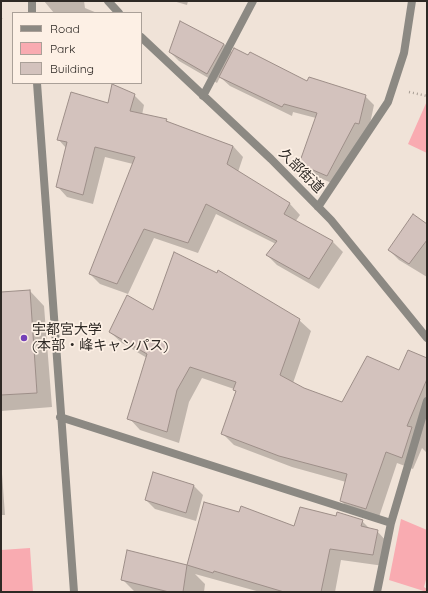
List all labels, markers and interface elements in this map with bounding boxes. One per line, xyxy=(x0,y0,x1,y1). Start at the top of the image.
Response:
legend xyxy=(12,12,142,84)
text: Road xyxy=(50,21,80,36)
text: Park xyxy=(50,41,75,56)
text: Building xyxy=(50,61,94,76)
street label: 久部街道 xyxy=(275,145,327,197)
place label: 宇都宮大学 (本部・峰キャンパス) xyxy=(32,322,168,354)
marker: 宇都宮大学 (本部・峰キャンパス) xyxy=(19,333,29,343)

